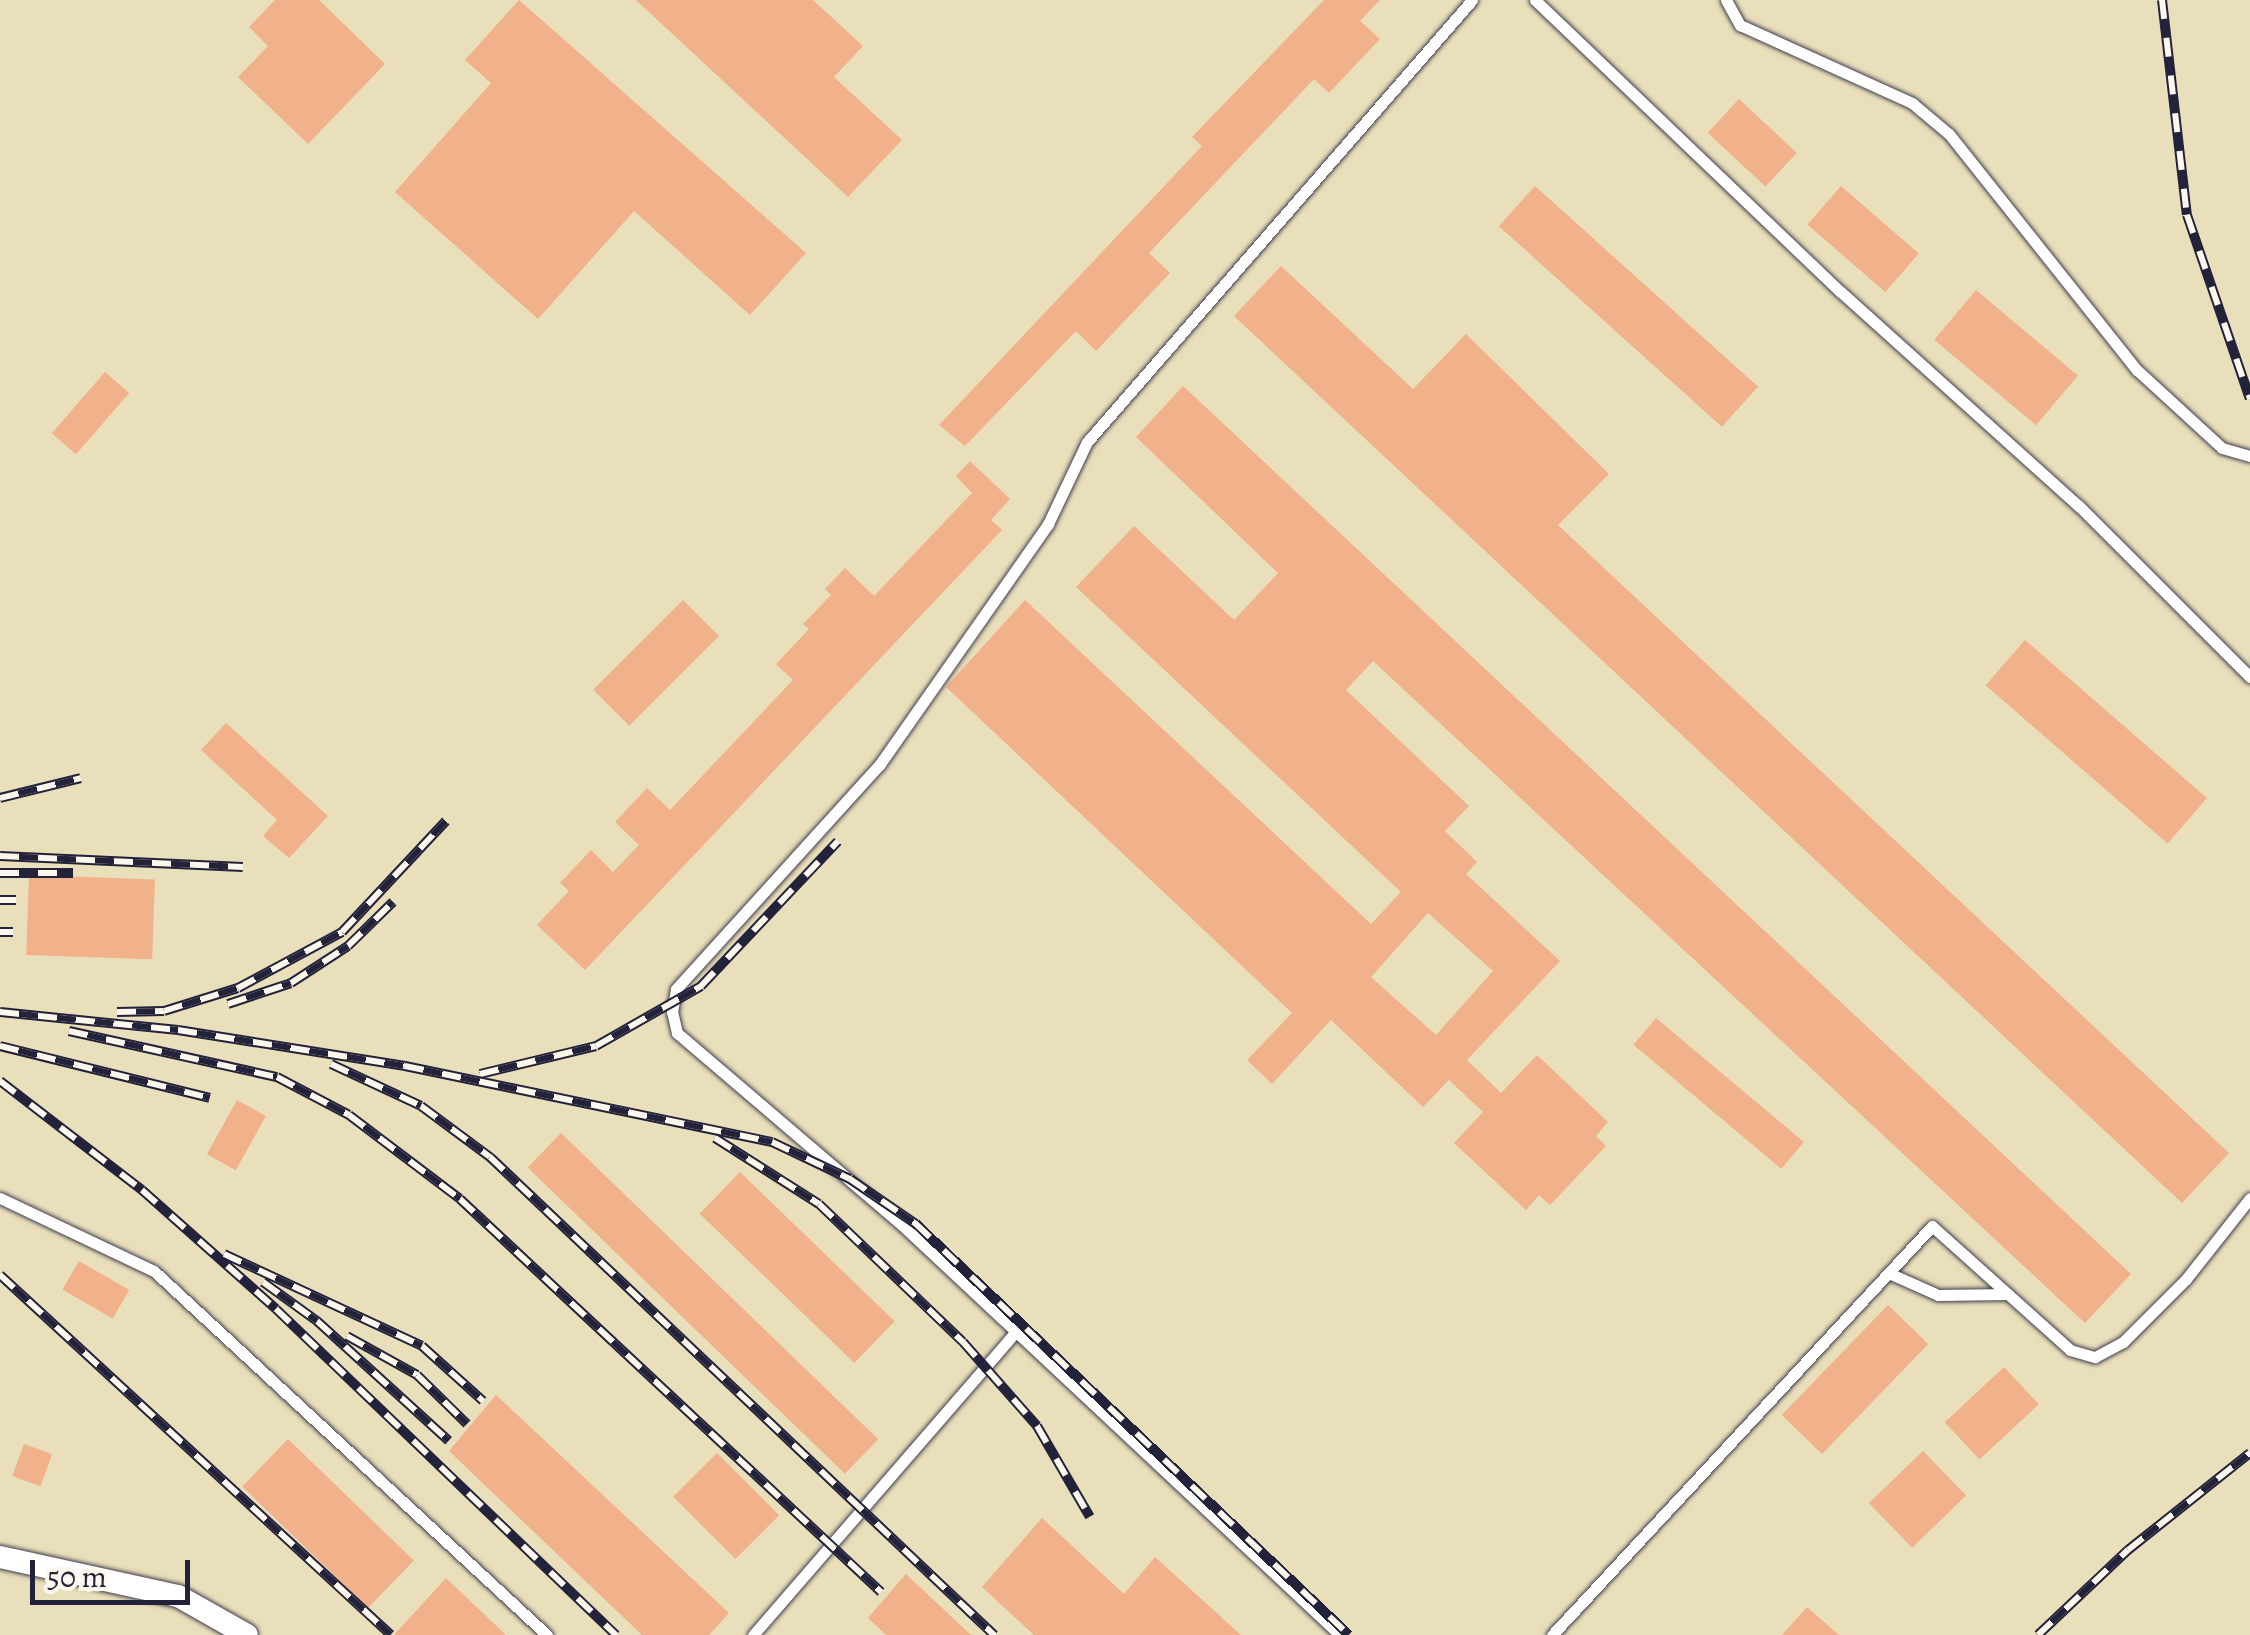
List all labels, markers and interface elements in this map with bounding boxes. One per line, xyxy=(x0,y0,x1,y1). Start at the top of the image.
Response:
scale bar xyxy=(35,1540,195,1602)
text: 50 m xyxy=(47,1557,107,1597)

